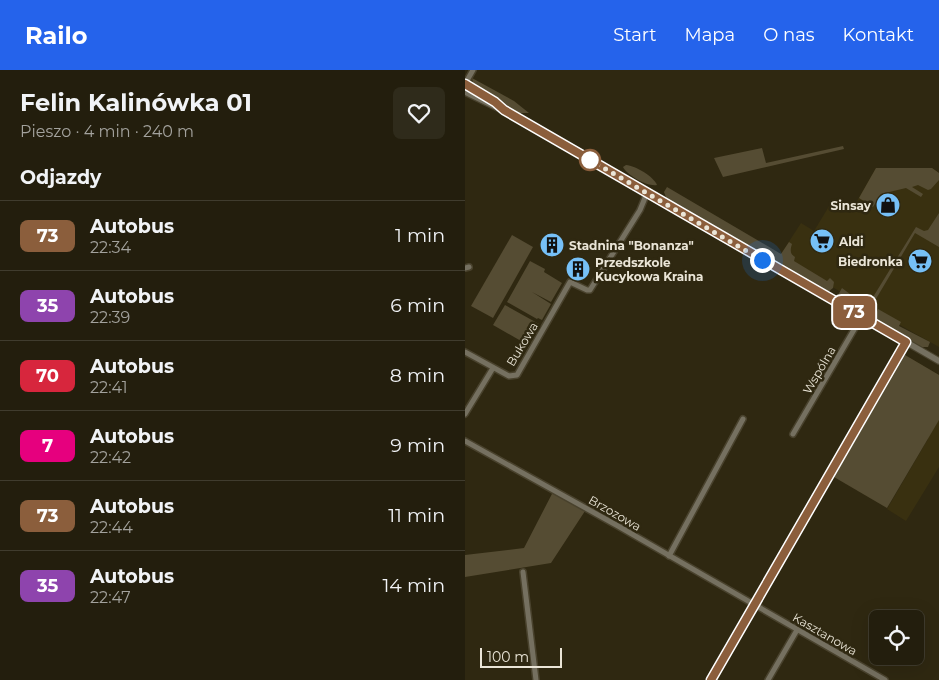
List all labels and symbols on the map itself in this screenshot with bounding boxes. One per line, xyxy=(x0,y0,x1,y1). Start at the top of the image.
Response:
unlabelled marker xyxy=(579,149,601,171)
shop icon: Sinsay xyxy=(875,192,901,218)
place label: Sinsay xyxy=(831,198,872,213)
supermarket icon: Aldi xyxy=(809,228,835,254)
building icon: Stadnina "Bonanza" xyxy=(539,232,565,258)
place label: Aldi xyxy=(838,234,864,249)
place label: Stadnina "Bonanza" xyxy=(569,238,694,253)
your location xyxy=(750,248,775,273)
supermarket icon: Biedronka xyxy=(907,248,933,274)
place label: Biedronka xyxy=(838,254,903,269)
place label: Przedszkole Kucykowa Kraina xyxy=(595,255,703,284)
building icon: Przedszkole Kucykowa Kraina xyxy=(565,256,591,282)
line badge: 73 xyxy=(831,296,877,328)
street label: Bukowa xyxy=(503,319,541,369)
street label: Wspólna xyxy=(799,343,839,397)
street label: Brzozowa xyxy=(586,492,644,534)
street label: Kasztanowa xyxy=(790,610,860,658)
scale bar xyxy=(480,645,563,668)

